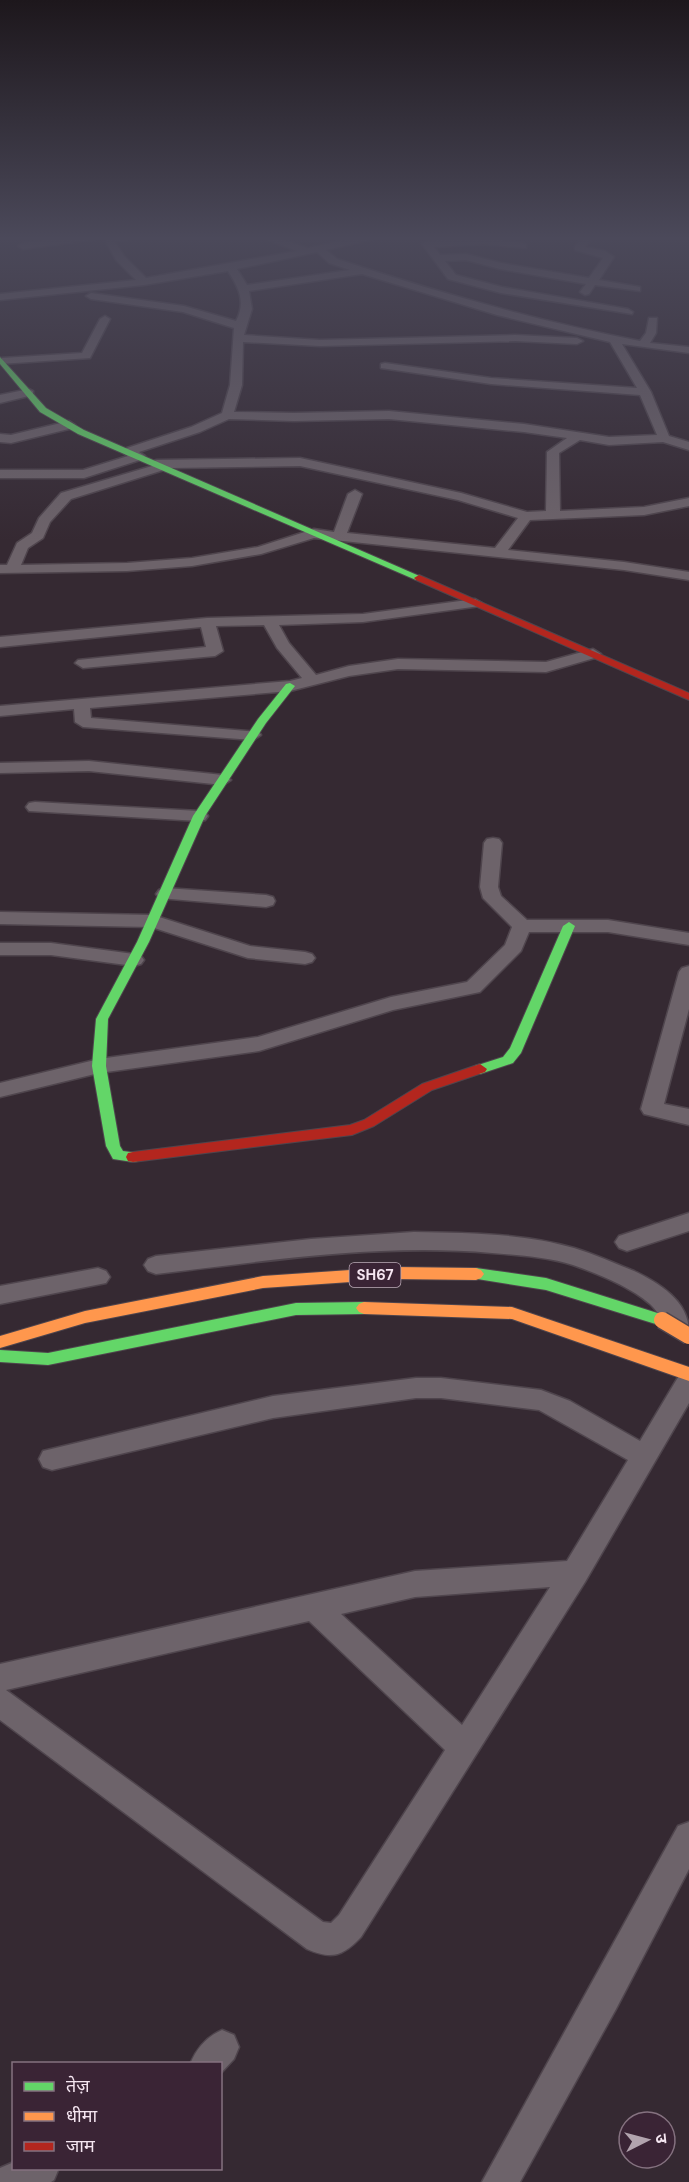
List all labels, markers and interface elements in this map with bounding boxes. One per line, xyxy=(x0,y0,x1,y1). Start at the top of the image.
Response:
road number: SH67 xyxy=(350,1263,400,1287)
legend xyxy=(12,2062,222,2170)
text: तेज़ xyxy=(66,2074,90,2098)
text: धीमा xyxy=(66,2104,97,2128)
north arrow xyxy=(617,2110,677,2170)
text: उ xyxy=(650,2133,672,2145)
text: जाम xyxy=(66,2134,96,2158)

